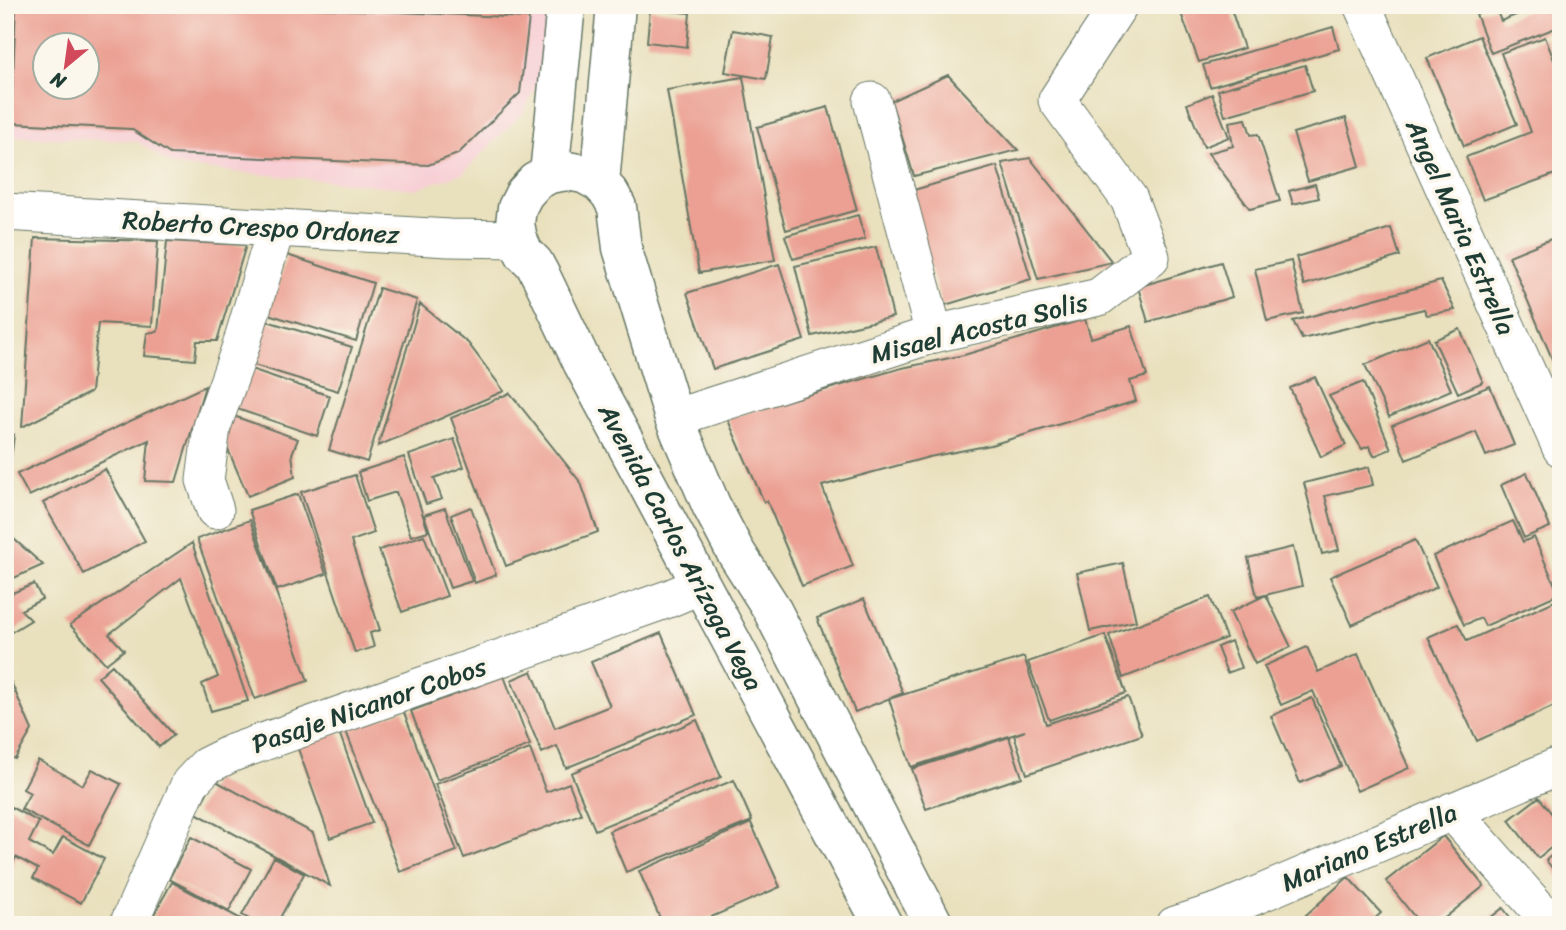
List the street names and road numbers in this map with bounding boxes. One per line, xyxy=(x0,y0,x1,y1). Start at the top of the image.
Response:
street label: Angel Maria Estrella xyxy=(1392,111,1529,343)
street label: Roberto Crespo Ordonez xyxy=(121,197,401,257)
street label: Misael Acosta Solis xyxy=(866,279,1093,377)
street label: Avenida Carlos Arízaga Vega xyxy=(585,394,777,699)
street label: Pasaje Nicanor Cobos xyxy=(245,643,494,767)
street label: Mariano Estrella xyxy=(1274,789,1464,905)

